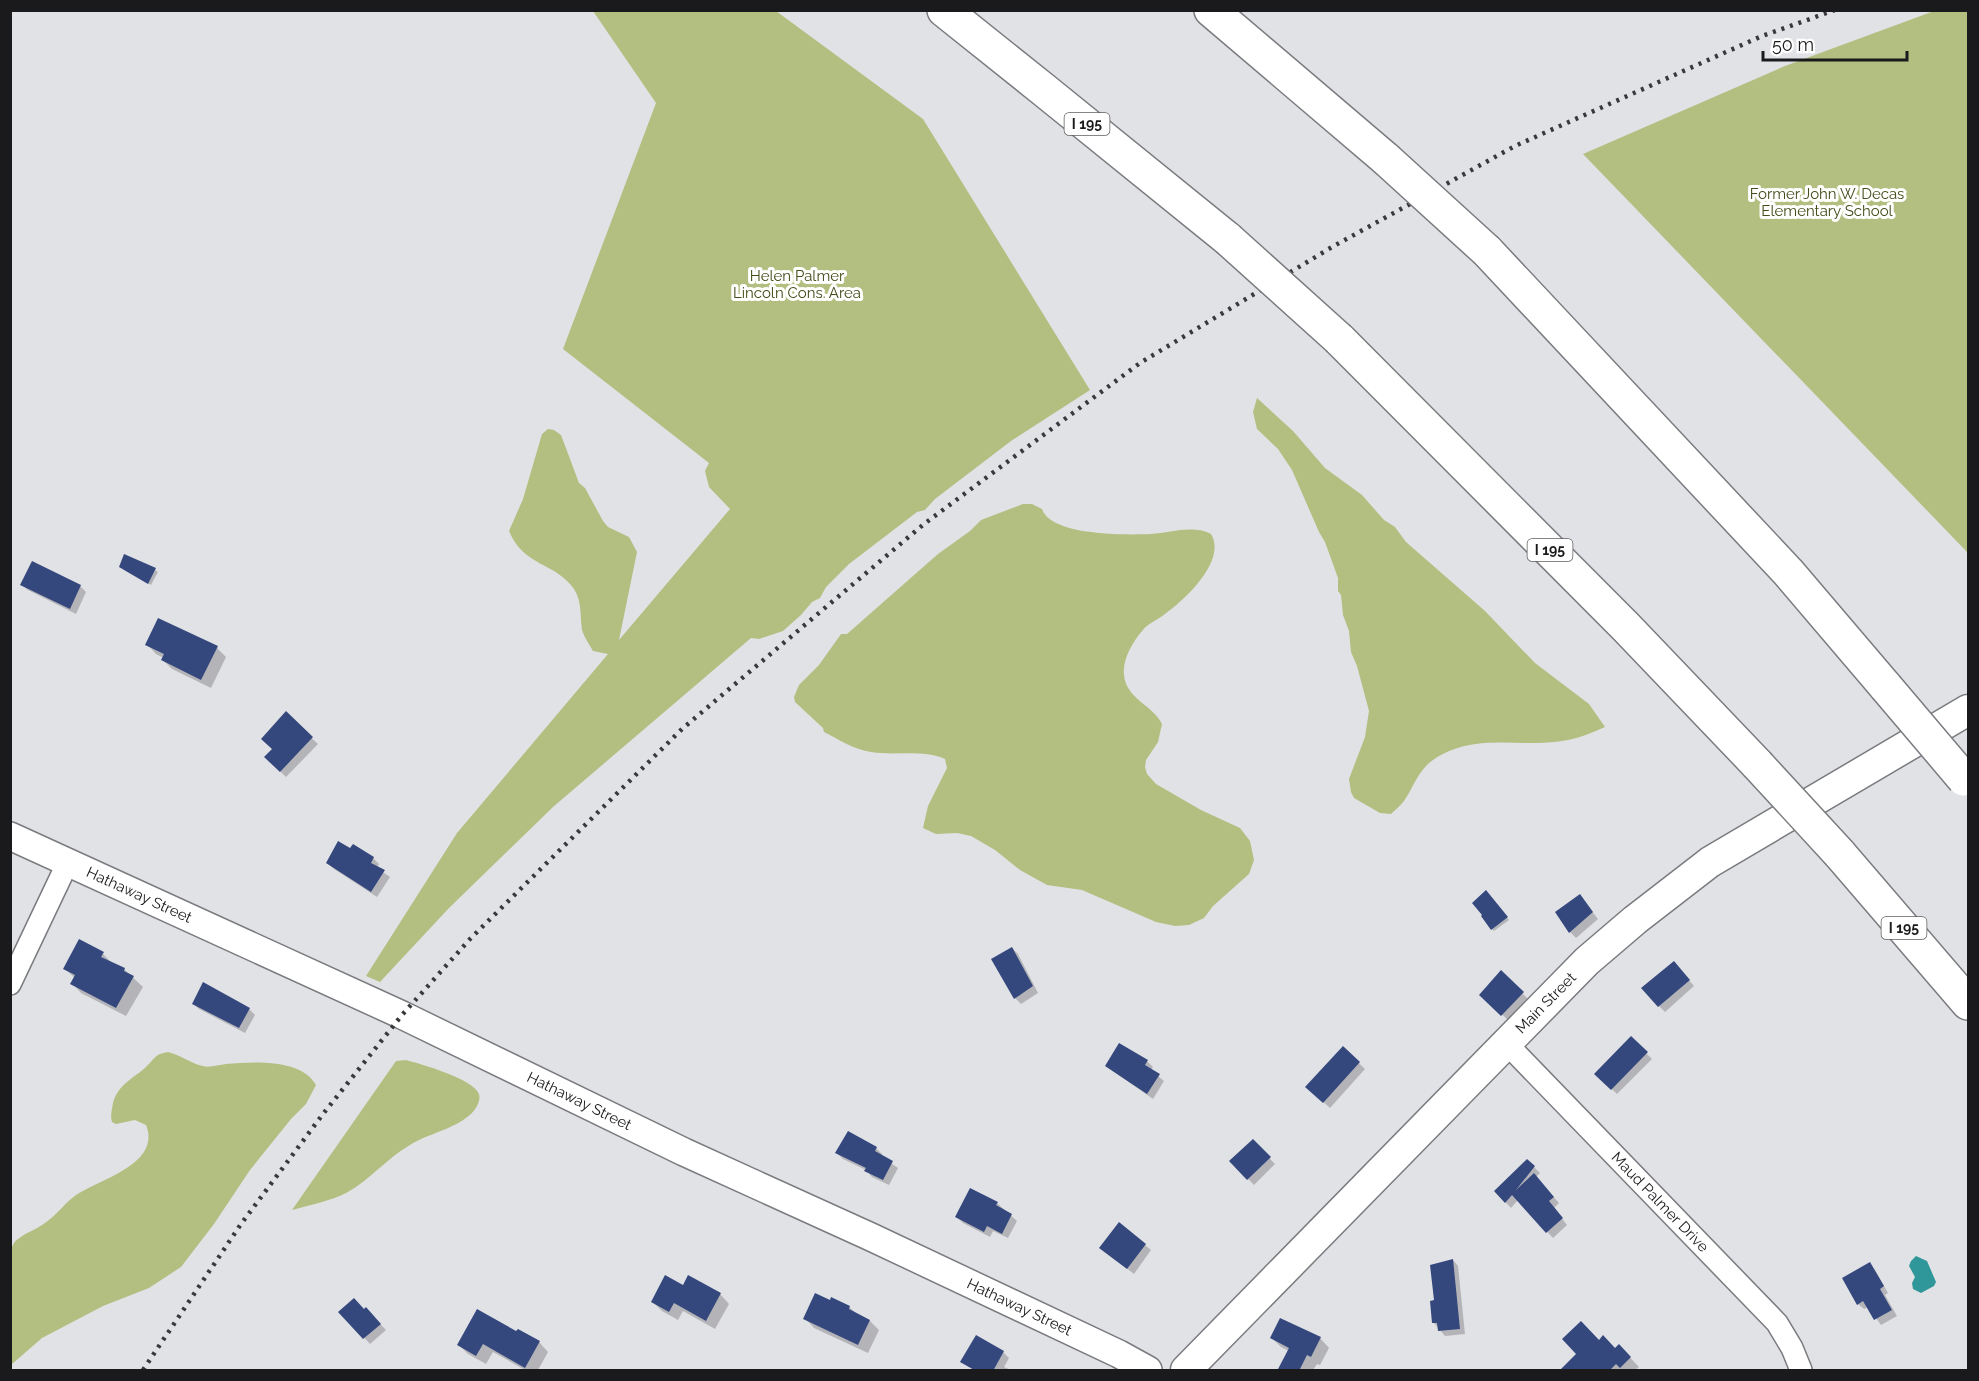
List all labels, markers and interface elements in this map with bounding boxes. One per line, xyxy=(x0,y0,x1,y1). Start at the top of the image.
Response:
scale bar xyxy=(1763,24,1907,62)
text: 50 m xyxy=(1772,34,1814,55)
road number: I 195 xyxy=(1064,113,1110,135)
park label: Former John W. Decas Elementary School xyxy=(1750,185,1904,220)
park label: Helen Palmer Lincoln Cons. Area xyxy=(733,267,861,302)
road number: I 195 xyxy=(1528,539,1572,561)
street label: Hathaway Street xyxy=(84,863,195,927)
road number: I 195 xyxy=(1882,917,1926,939)
street label: Main Street xyxy=(1512,969,1580,1037)
street label: Hathaway Street xyxy=(524,1068,634,1134)
street label: Maud Palmer Drive xyxy=(1608,1148,1713,1256)
street label: Hathaway Street xyxy=(964,1275,1075,1339)

